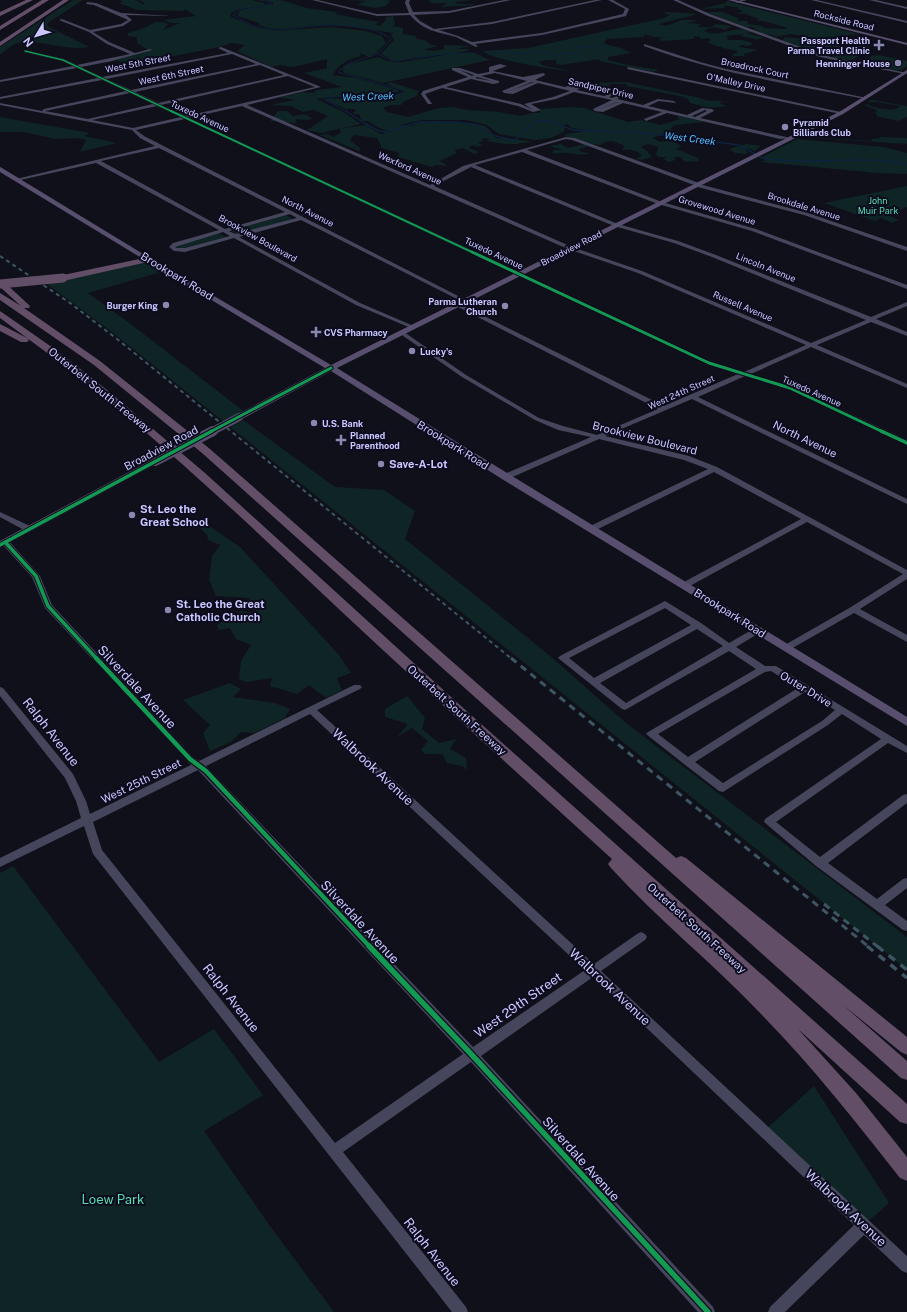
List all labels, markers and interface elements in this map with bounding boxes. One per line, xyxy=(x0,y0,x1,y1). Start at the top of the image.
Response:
street label: Rockside Road xyxy=(813,7,875,33)
north arrow xyxy=(16,16,56,56)
text: N xyxy=(21,35,35,49)
place label: Passport Health Parma Travel Clinic xyxy=(787,35,870,56)
marker: Passport Health Parma Travel Clinic xyxy=(873,39,885,51)
street label: West 5th Street xyxy=(104,51,172,75)
street label: Broadrock Court xyxy=(720,55,790,81)
place label: Henninger House xyxy=(816,58,890,69)
marker: Henninger House xyxy=(893,58,903,68)
street label: West 6th Street xyxy=(138,63,205,87)
street label: O'Malley Drive xyxy=(705,70,767,94)
street label: Sandpiper Drive xyxy=(567,75,635,101)
water label: West Creek xyxy=(342,89,395,103)
street label: Tuxedo Avenue xyxy=(169,98,231,134)
place label: Pyramid Billiards Club xyxy=(793,117,851,138)
marker: Pyramid Billiards Club xyxy=(780,122,790,132)
water label: West Creek xyxy=(664,129,717,147)
street label: Wexford Avenue xyxy=(376,149,444,187)
street label: Brookdale Avenue xyxy=(766,190,842,222)
street label: North Avenue xyxy=(280,193,336,229)
street label: Grovewood Avenue xyxy=(677,193,757,227)
park label: John Muir Park xyxy=(858,195,898,216)
street label: Brookview Boulevard xyxy=(217,212,299,264)
street label: Broadview Road xyxy=(539,228,603,268)
street label: Tuxedo Avenue xyxy=(463,235,525,271)
street label: Brookpark Road xyxy=(139,250,215,302)
street label: Lincoln Avenue xyxy=(734,250,798,284)
street label: Russell Avenue xyxy=(711,288,775,324)
place label: Parma Lutheran Church xyxy=(428,296,497,317)
place label: Burger King xyxy=(106,300,158,311)
marker: Burger King xyxy=(161,300,171,310)
marker: Parma Lutheran Church xyxy=(500,301,510,311)
marker: CVS Pharmacy xyxy=(311,327,321,337)
place label: CVS Pharmacy xyxy=(324,327,388,338)
street label: Outerbelt South Freeway xyxy=(46,345,154,435)
marker: Lucky's xyxy=(407,346,417,356)
place label: Lucky's xyxy=(420,346,453,357)
street label: West 24th Street xyxy=(646,372,716,412)
street label: Tuxedo Avenue xyxy=(781,373,843,409)
marker: U.S. Bank xyxy=(309,418,319,428)
place label: U.S. Bank xyxy=(322,418,364,429)
street label: Brookpark Road xyxy=(415,418,491,472)
street label: North Avenue xyxy=(771,418,839,460)
street label: Brookview Boulevard xyxy=(591,419,699,457)
street label: Broadview Road xyxy=(122,423,200,473)
place label: Planned Parenthood xyxy=(350,430,400,451)
marker: Planned Parenthood xyxy=(335,434,347,446)
place label: Save-A-Lot xyxy=(389,458,448,470)
marker: Save-A-Lot xyxy=(376,459,386,469)
place label: St. Leo the Great School xyxy=(140,503,209,528)
marker: St. Leo the Great School xyxy=(127,510,137,520)
street label: Brookpark Road xyxy=(692,586,768,640)
place label: St. Leo the Great Catholic Church xyxy=(176,598,265,623)
marker: St. Leo the Great Catholic Church xyxy=(163,605,173,615)
street label: Silverdale Avenue xyxy=(95,642,179,732)
street label: Outerbelt South Freeway xyxy=(405,663,509,757)
street label: Outer Drive xyxy=(778,669,834,709)
street label: Ralph Avenue xyxy=(20,695,82,769)
street label: Walbrook Avenue xyxy=(329,726,417,808)
street label: West 25th Street xyxy=(99,756,183,806)
street label: Silverdale Avenue xyxy=(318,877,402,967)
street label: Outerbelt South Freeway xyxy=(645,881,749,975)
street label: Walbrook Avenue xyxy=(566,946,654,1028)
street label: Ralph Avenue xyxy=(200,961,262,1035)
street label: West 29th Street xyxy=(471,969,565,1041)
street label: Silverdale Avenue xyxy=(539,1114,623,1204)
street label: Walbrook Avenue xyxy=(802,1167,890,1249)
park label: Loew Park xyxy=(82,1192,144,1207)
street label: Ralph Avenue xyxy=(401,1215,463,1289)

